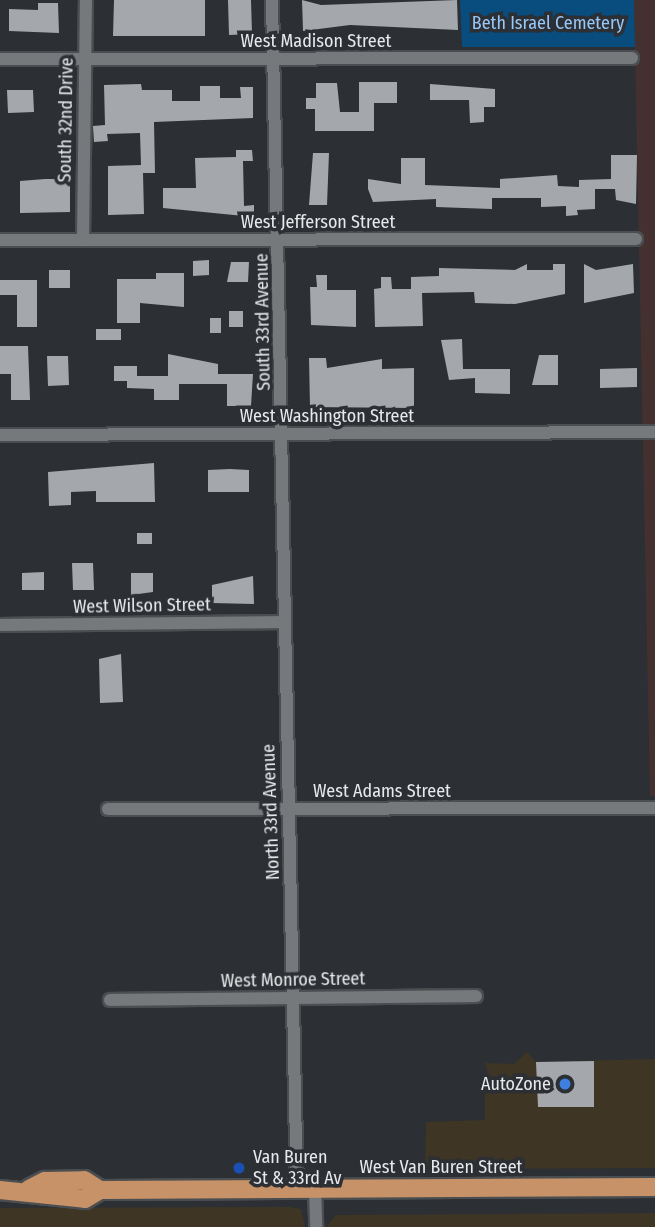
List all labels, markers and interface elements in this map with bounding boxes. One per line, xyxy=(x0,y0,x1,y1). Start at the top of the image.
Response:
park label: Beth Israel Cemetery xyxy=(472,12,624,34)
street label: West Madison Street xyxy=(241,30,391,52)
street label: South 32nd Drive xyxy=(54,57,78,183)
street label: West Jefferson Street xyxy=(241,211,395,233)
street label: South 33rd Avenue xyxy=(251,253,275,391)
street label: West Washington Street xyxy=(240,405,414,427)
street label: West Wilson Street xyxy=(73,594,211,618)
street label: North 33rd Avenue xyxy=(258,744,284,880)
street label: West Adams Street xyxy=(313,780,451,802)
street label: West Monroe Street xyxy=(221,968,365,992)
place label: AutoZone xyxy=(481,1073,551,1095)
marker: AutoZone xyxy=(557,1076,573,1092)
place label: Van Buren St & 33rd Av xyxy=(253,1147,342,1190)
street label: West Van Buren Street xyxy=(360,1156,522,1178)
marker: Van Buren St & 33rd Av xyxy=(231,1160,247,1176)

